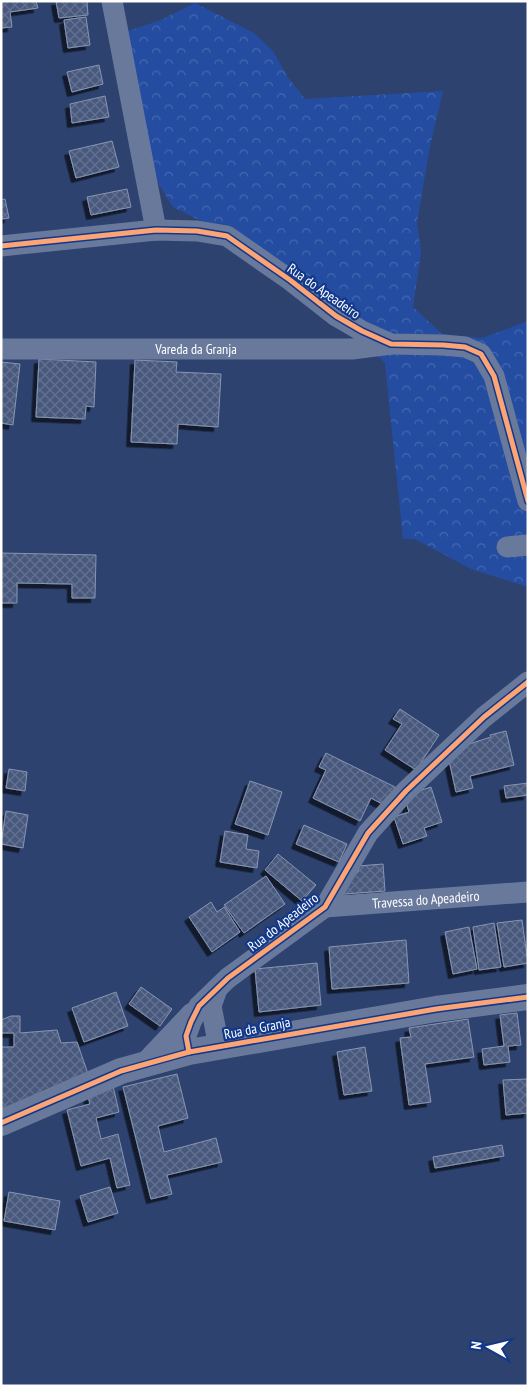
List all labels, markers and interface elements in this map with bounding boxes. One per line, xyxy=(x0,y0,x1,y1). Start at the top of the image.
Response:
street label: Rua do Apeadeiro xyxy=(284,259,364,323)
street label: Vareda da Granja xyxy=(154,340,237,358)
street label: Travessa do Apeadeiro xyxy=(371,887,480,912)
street label: Rua do Apeadeiro xyxy=(244,889,322,955)
street label: Rua da Granja xyxy=(222,1013,292,1043)
north arrow xyxy=(464,1322,514,1372)
text: N xyxy=(467,1340,486,1350)

